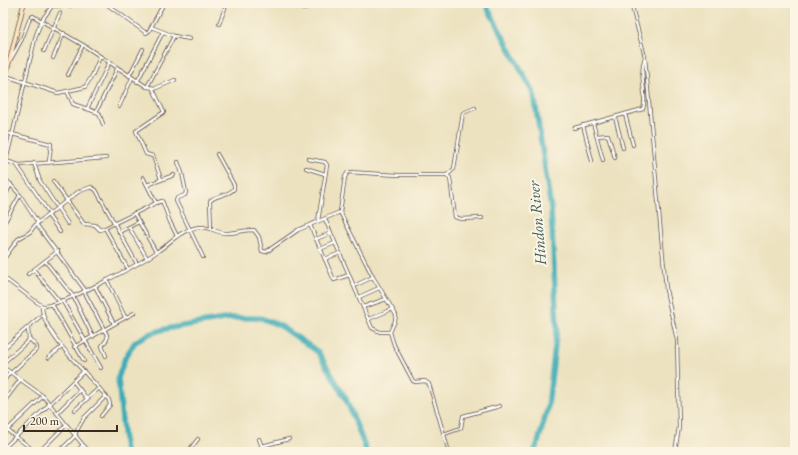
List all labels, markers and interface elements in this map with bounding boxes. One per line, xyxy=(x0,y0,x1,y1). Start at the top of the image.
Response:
water label: Hindon River xyxy=(523,179,551,267)
scale bar xyxy=(24,407,117,433)
text: 200 m xyxy=(30,413,60,429)

